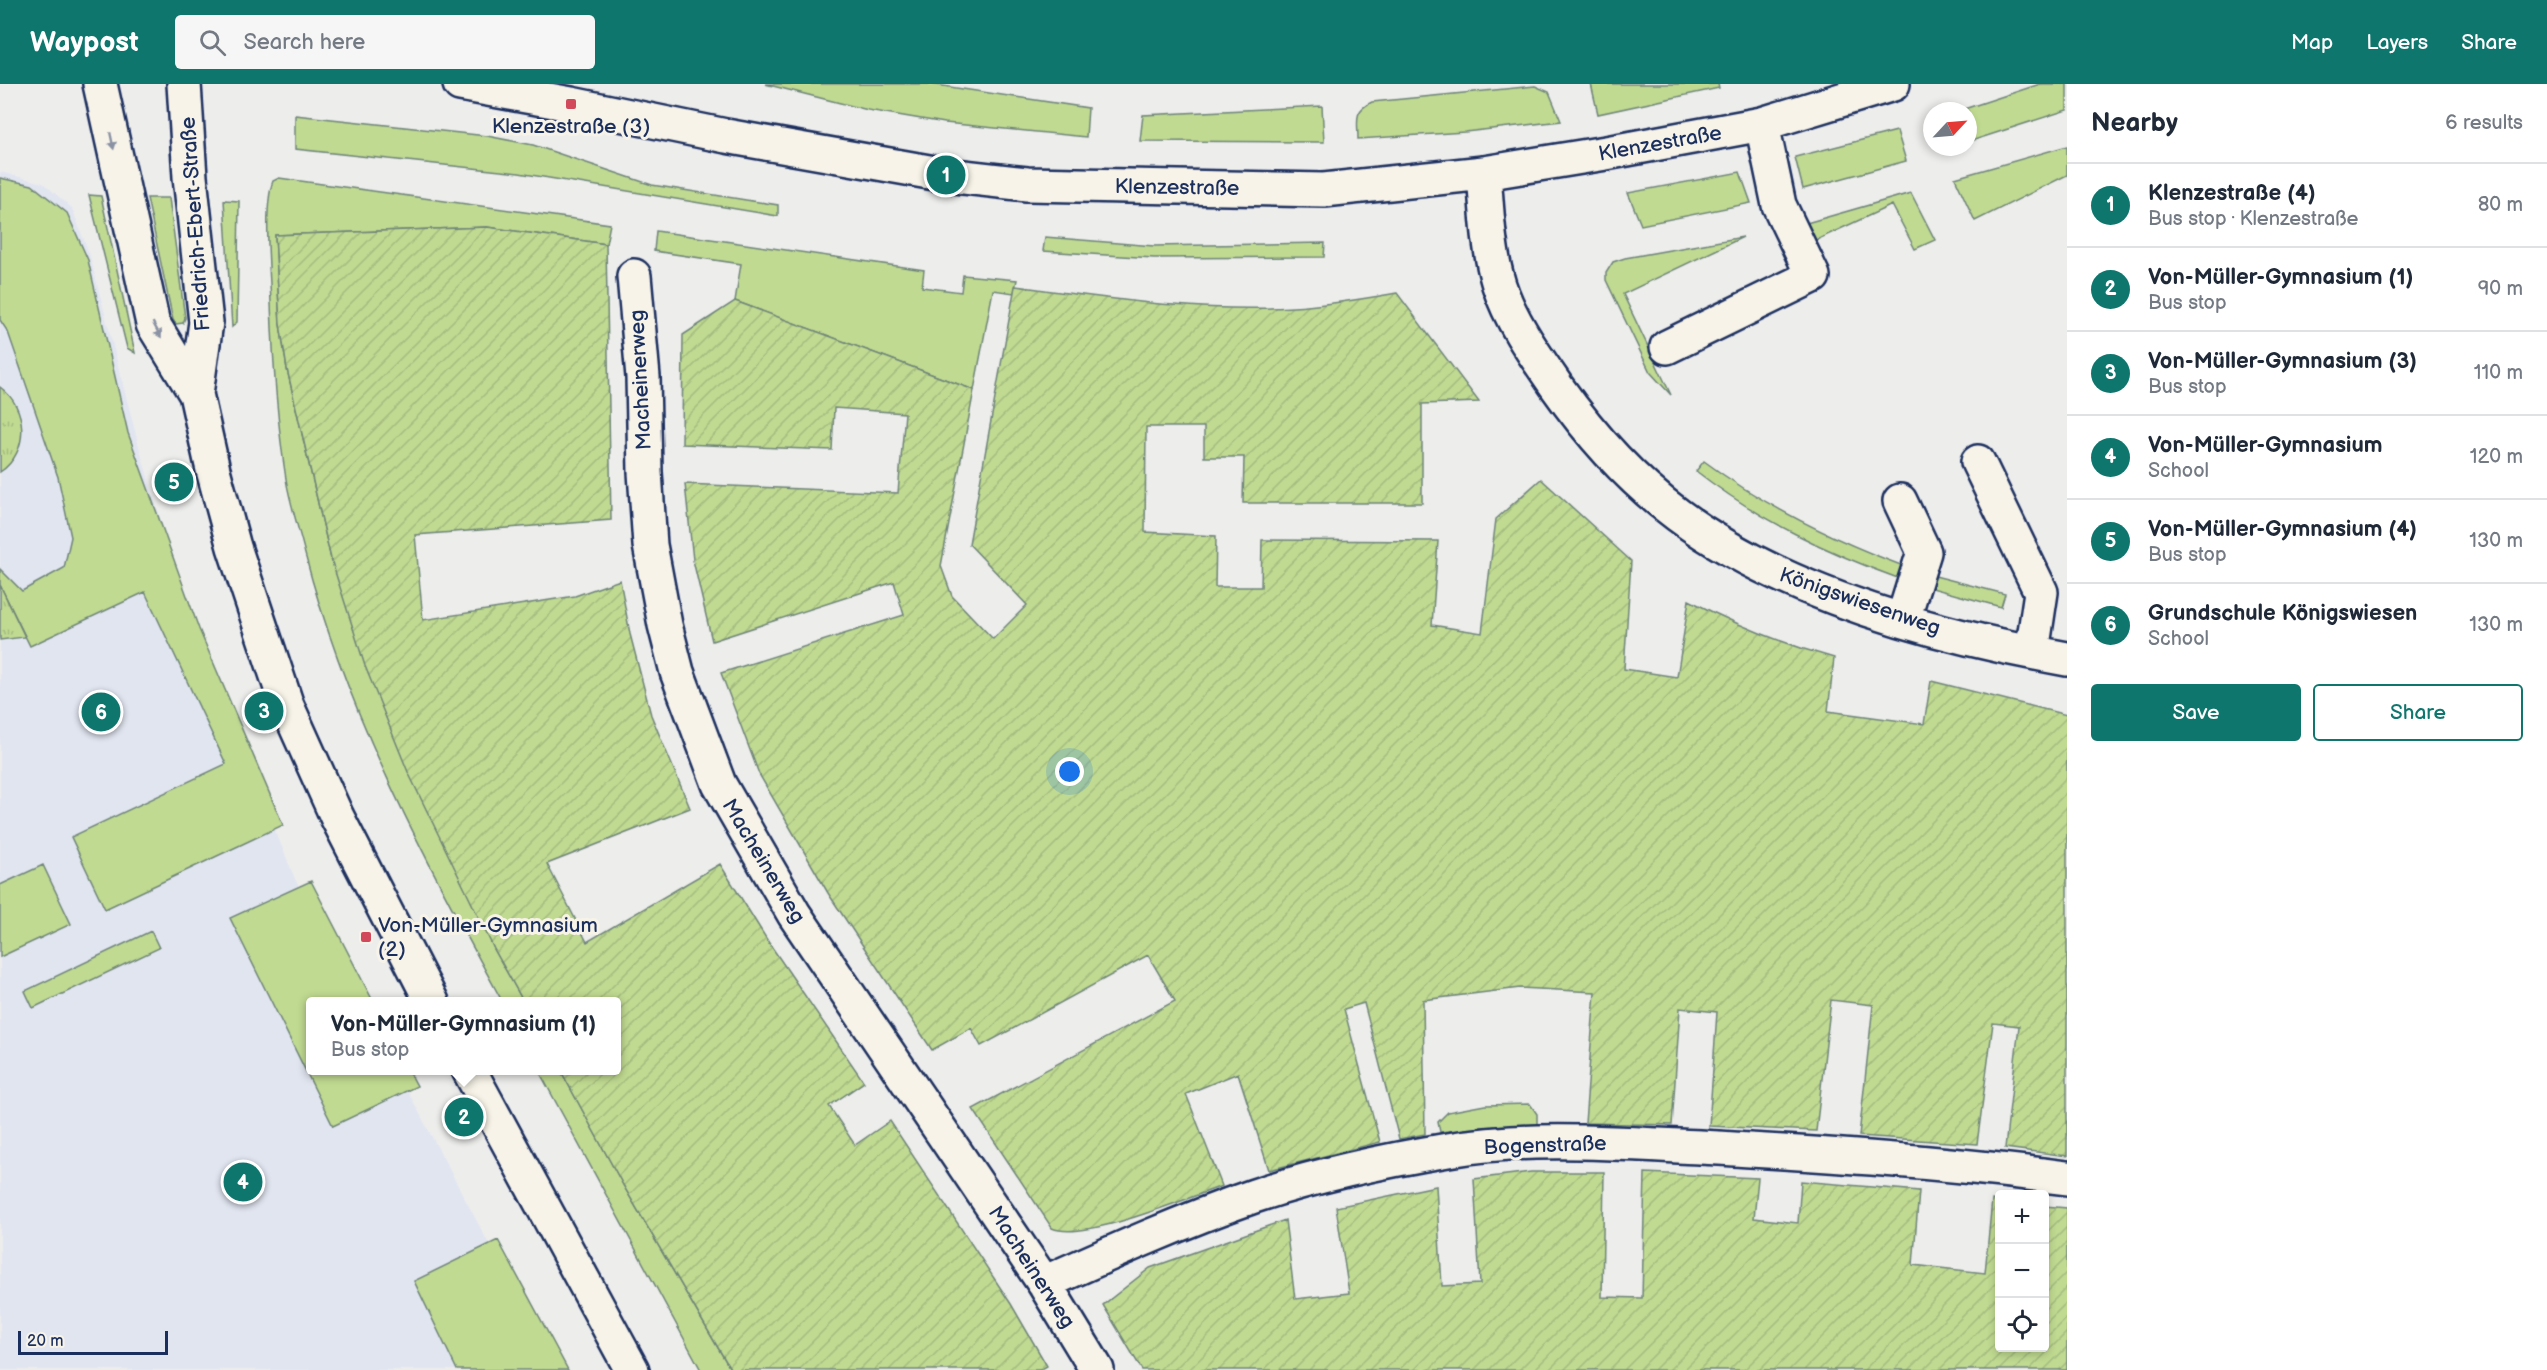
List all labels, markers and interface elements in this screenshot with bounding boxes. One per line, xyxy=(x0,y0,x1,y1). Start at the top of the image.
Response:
search box xyxy=(175,15,595,69)
text: Waypost xyxy=(30,26,139,59)
icon: search xyxy=(196,26,229,59)
text: Search here xyxy=(244,29,365,56)
text: Map xyxy=(2291,30,2333,55)
text: Layers xyxy=(2366,30,2428,55)
text: Share xyxy=(2461,30,2517,55)
marker: Klenzestraße (3) xyxy=(564,97,578,111)
north arrow xyxy=(1923,102,1977,156)
text: Nearby xyxy=(2091,108,2178,139)
text: 6 results xyxy=(2445,111,2523,135)
place label: Klenzestraße (3) xyxy=(492,114,650,139)
street label: Friedrich-Ebert-Straße xyxy=(176,116,215,332)
street label: Klenzestraße xyxy=(1597,120,1724,167)
one-way arrow xyxy=(108,132,117,151)
pin: 1 xyxy=(926,152,966,197)
street label: Klenzestraße xyxy=(1114,174,1240,201)
text: Klenzestraße (4) xyxy=(2148,180,2316,207)
text: 1 xyxy=(2106,193,2115,217)
text: 80 m xyxy=(2478,193,2523,217)
text: Bus stop · Klenzestraße xyxy=(2148,207,2358,231)
text: Von-Müller-Gymnasium (1) xyxy=(2148,264,2413,291)
text: 2 xyxy=(2105,277,2116,301)
text: 90 m xyxy=(2478,277,2523,301)
text: Bus stop xyxy=(2148,291,2227,315)
street label: Macheinerweg xyxy=(624,309,657,451)
one-way arrow xyxy=(152,322,162,339)
text: Von-Müller-Gymnasium (3) xyxy=(2148,348,2417,375)
text: 3 xyxy=(2105,361,2116,385)
text: 110 m xyxy=(2474,361,2523,385)
text: Bus stop xyxy=(2148,375,2227,399)
text: Von-Müller-Gymnasium xyxy=(2148,432,2383,459)
text: 4 xyxy=(2105,445,2116,469)
text: 120 m xyxy=(2470,445,2523,469)
text: School xyxy=(2148,459,2209,483)
pin: 5 xyxy=(154,460,194,504)
text: Von-Müller-Gymnasium (4) xyxy=(2148,516,2417,543)
text: 5 xyxy=(2105,529,2116,553)
text: 130 m xyxy=(2469,529,2523,553)
text: Bus stop xyxy=(2148,543,2227,567)
street label: Königswiesenweg xyxy=(1776,562,1944,641)
text: Grundschule Königswiesen xyxy=(2148,600,2417,627)
text: 6 xyxy=(2104,613,2117,637)
text: 130 m xyxy=(2469,613,2523,637)
text: School xyxy=(2148,627,2209,651)
button: Save xyxy=(2091,684,2301,741)
button: Share xyxy=(2313,684,2523,741)
pin: 3 xyxy=(244,688,284,734)
pin: 6 xyxy=(82,690,120,734)
your location xyxy=(1055,757,1084,786)
street label: Macheinerweg xyxy=(717,795,810,928)
place label: Von-Müller-Gymnasium (2) xyxy=(378,913,598,962)
marker: Von-Müller-Gymnasium (2) xyxy=(359,930,373,944)
popup xyxy=(306,997,621,1075)
text: Von-Müller-Gymnasium (1) xyxy=(331,1011,596,1038)
text: Bus stop xyxy=(331,1038,409,1062)
pin: 2 xyxy=(444,1094,484,1140)
street label: Bogenstraße xyxy=(1483,1131,1607,1160)
pin: 4 xyxy=(224,1160,262,1204)
map controls xyxy=(1995,1190,2049,1352)
button: + xyxy=(1995,1190,2049,1244)
street label: Macheinerweg xyxy=(983,1202,1080,1333)
button: − xyxy=(1995,1244,2049,1298)
button: locate xyxy=(1995,1298,2049,1352)
scale bar xyxy=(18,1328,168,1356)
text: 20 m xyxy=(27,1332,63,1351)

